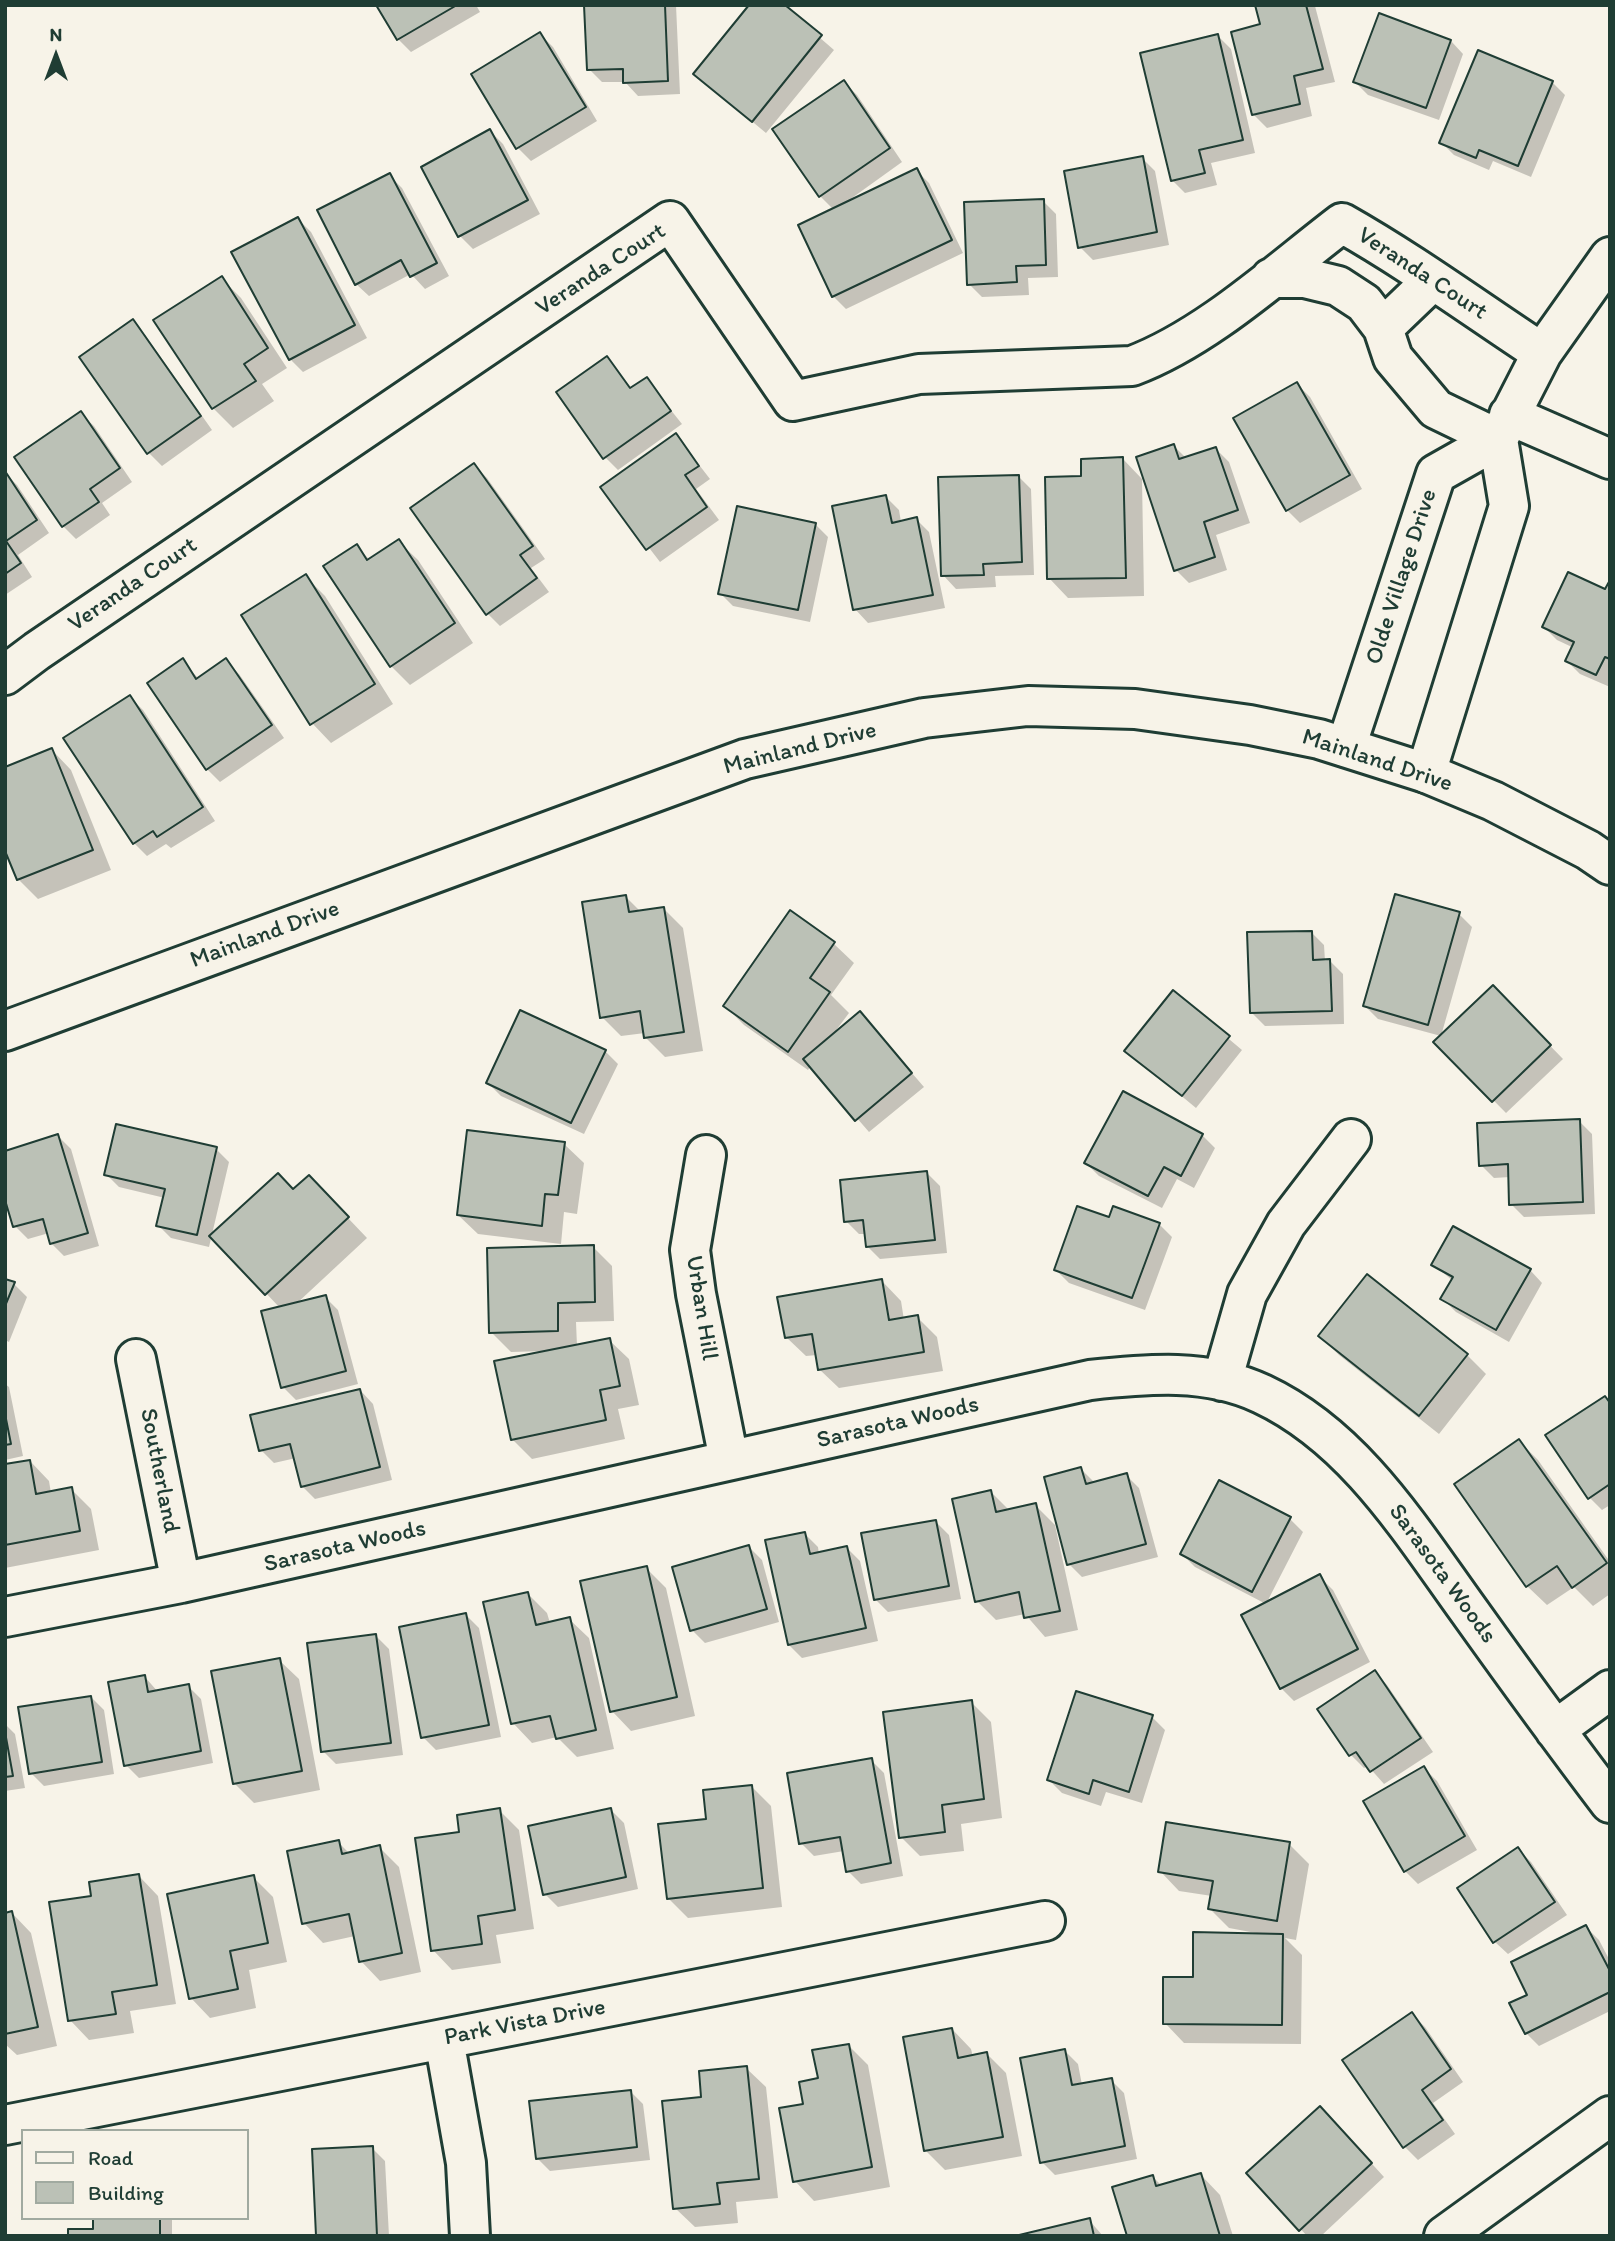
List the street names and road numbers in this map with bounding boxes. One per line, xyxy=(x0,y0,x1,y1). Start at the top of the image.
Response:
street label: Veranda Court xyxy=(531,217,671,323)
street label: Veranda Court xyxy=(1352,221,1492,327)
street label: Olde Village Drive xyxy=(1360,486,1444,668)
street label: Veranda Court xyxy=(63,531,203,639)
street label: Mainland Drive xyxy=(721,716,879,782)
street label: Mainland Drive xyxy=(1298,723,1456,799)
street label: Mainland Drive xyxy=(186,895,344,975)
street label: Urban Hill xyxy=(679,1254,723,1362)
street label: Sarasota Woods xyxy=(814,1390,982,1456)
street label: Southerland xyxy=(133,1406,185,1536)
street label: Sarasota Woods xyxy=(1382,1499,1502,1649)
street label: Sarasota Woods xyxy=(261,1514,429,1580)
street label: Park Vista Drive xyxy=(442,1993,608,2053)

